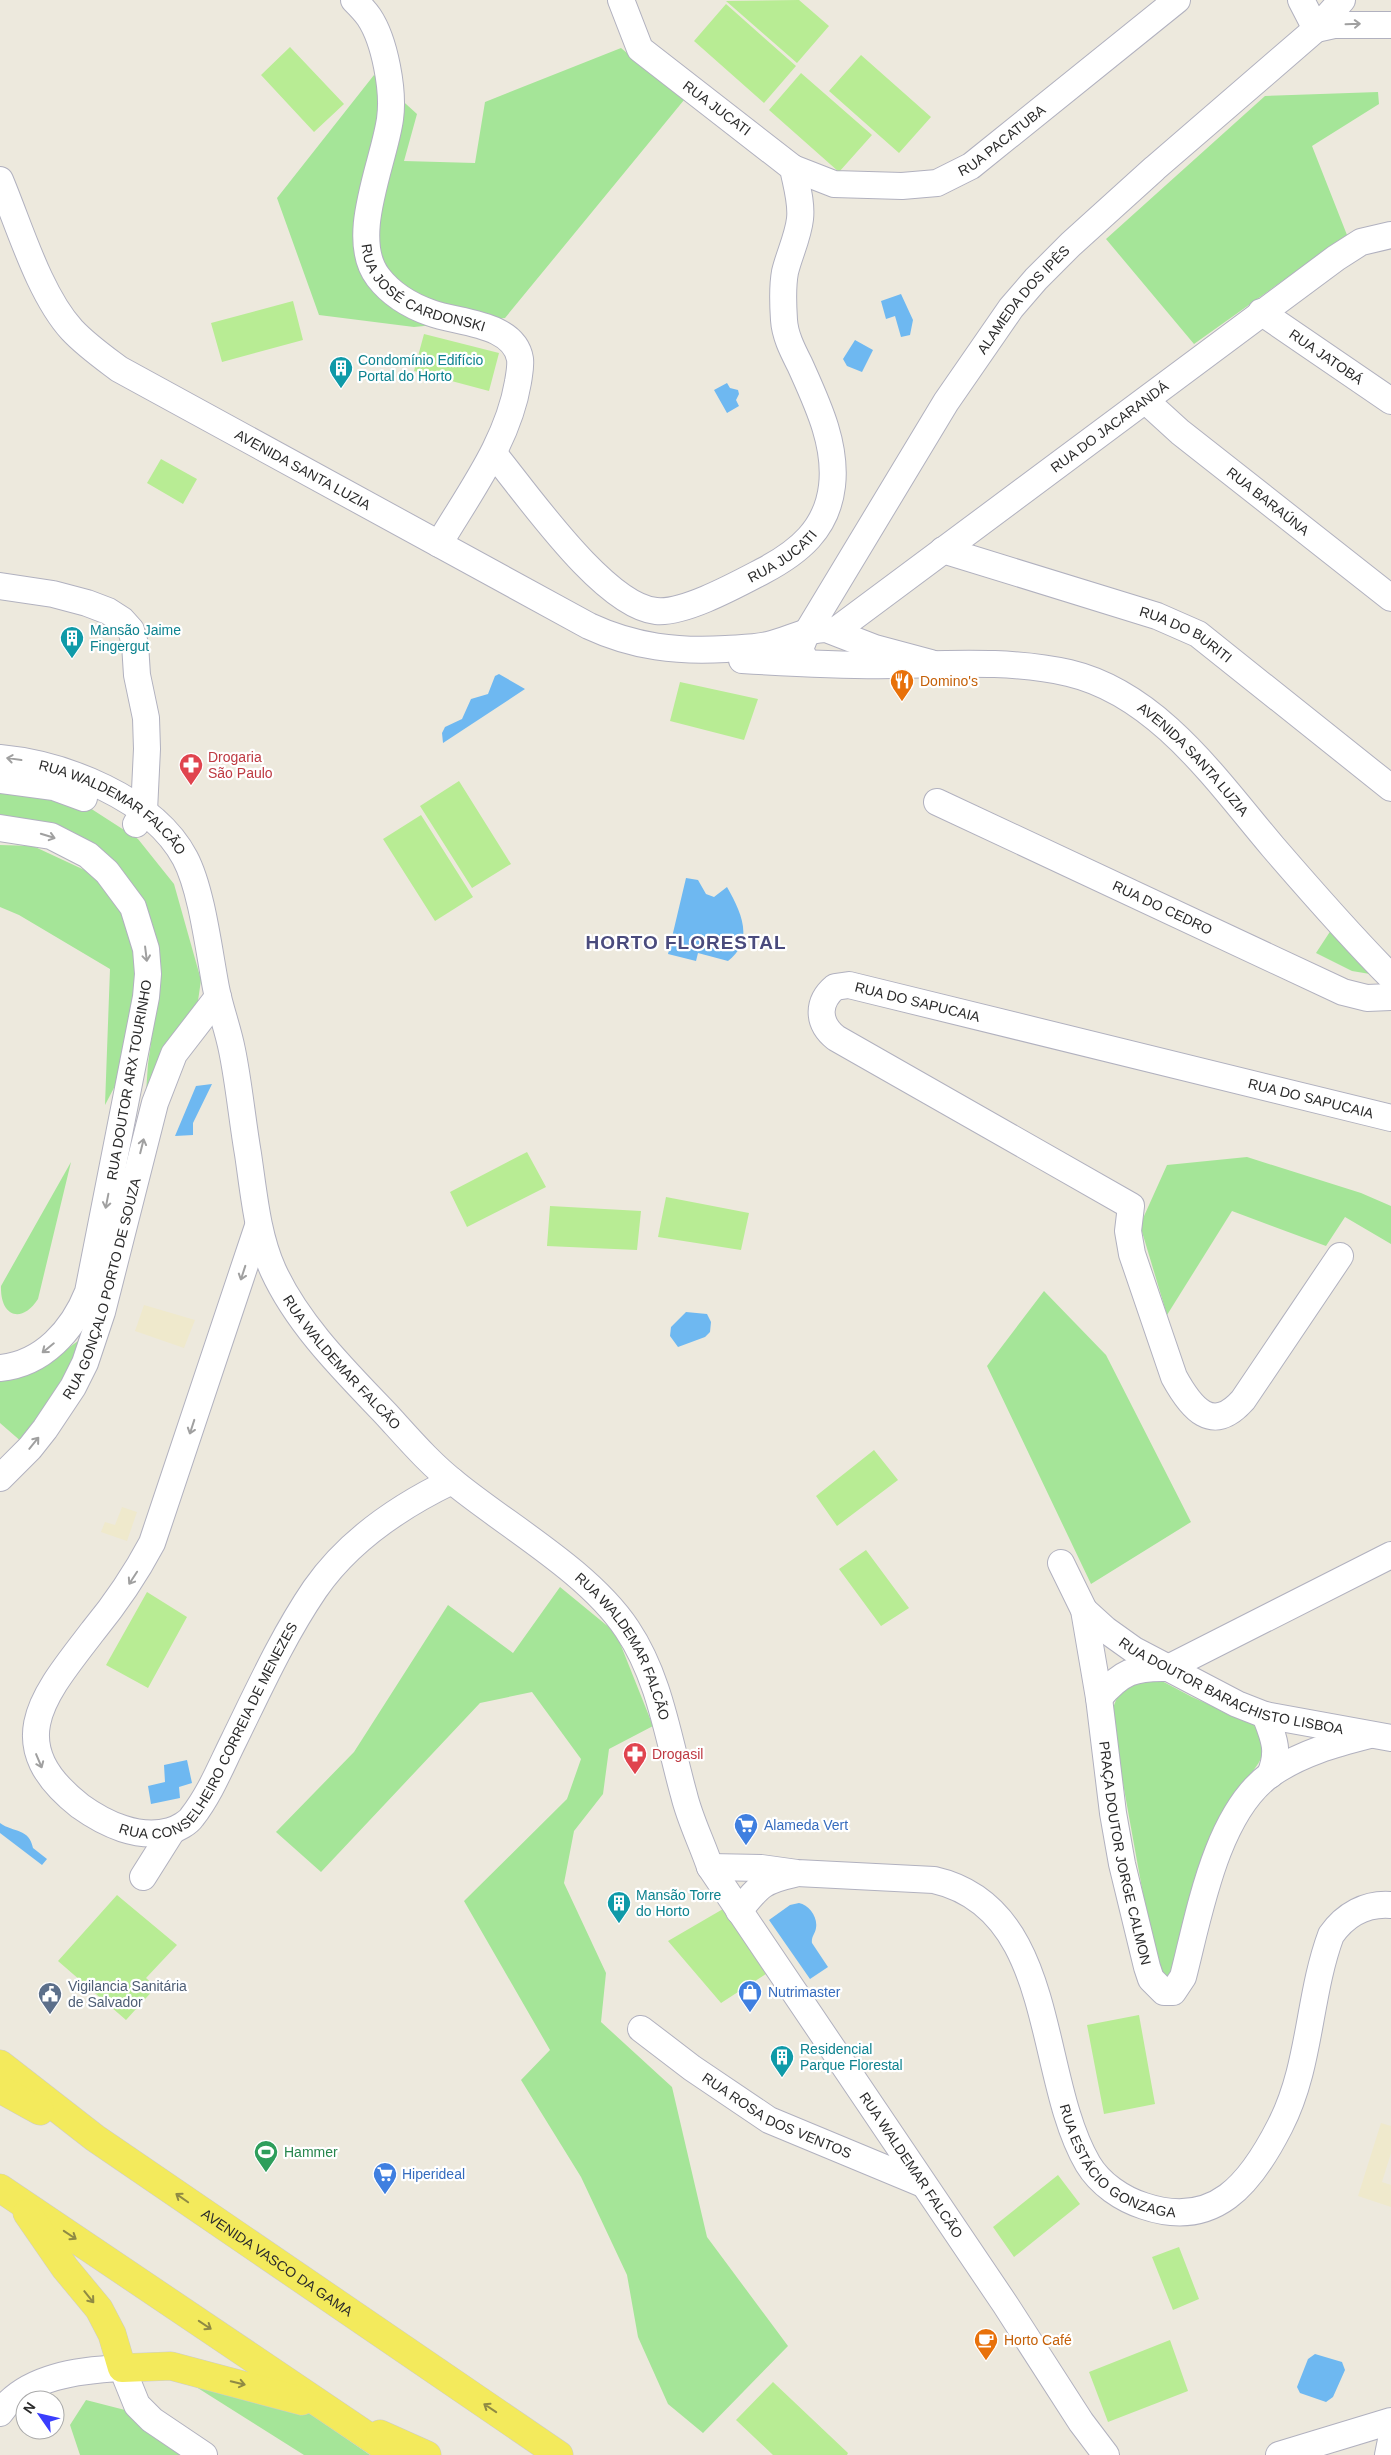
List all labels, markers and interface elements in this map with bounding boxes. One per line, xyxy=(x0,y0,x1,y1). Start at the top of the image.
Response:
one-way arrow xyxy=(1345,19,1361,29)
street label: RUA JUCATI xyxy=(680,77,754,139)
street label: RUA PACATUBA xyxy=(956,101,1049,179)
street label: ALAMEDA DOS IPÊS xyxy=(974,242,1073,357)
street label: RUA JOSÉ CARDONSKI xyxy=(358,243,488,334)
street label: RUA JATOBÁ xyxy=(1286,326,1367,388)
place label: Condomínio Edifício Portal do Horto xyxy=(358,352,484,384)
building icon: Condomínio Edifício Portal do Horto xyxy=(328,355,354,389)
street label: RUA DO JACARANDÁ xyxy=(1047,377,1172,476)
street label: AVENIDA SANTA LUZIA xyxy=(232,426,374,513)
street label: RUA BARAÚNA xyxy=(1224,464,1313,539)
street label: RUA JUCATI xyxy=(745,527,820,586)
street label: RUA DO BURITI xyxy=(1138,603,1235,666)
place label: Mansão Jaime Fingergut xyxy=(90,622,181,654)
building icon: Mansão Jaime Fingergut xyxy=(59,625,85,659)
restaurant icon: Domino's xyxy=(889,668,915,702)
place label: Domino's xyxy=(920,673,978,689)
street label: AVENIDA SANTA LUZIA xyxy=(1135,699,1252,820)
place label: Drogaria São Paulo xyxy=(208,749,273,781)
pharmacy icon: Drogaria São Paulo xyxy=(178,752,204,786)
one-way arrow xyxy=(6,754,22,764)
street label: RUA WALDEMAR FALCÃO xyxy=(37,757,189,858)
one-way arrow xyxy=(40,832,55,841)
street label: RUA DO CEDRO xyxy=(1110,877,1215,938)
district label: HORTO FLORESTAL xyxy=(585,932,787,953)
one-way arrow xyxy=(141,945,151,961)
street label: RUA DOUTOR ARX TOURINHO xyxy=(103,979,155,1181)
street label: RUA DO SAPUCAIA xyxy=(853,979,982,1025)
street label: RUA DO SAPUCAIA xyxy=(1246,1075,1376,1122)
one-way arrow xyxy=(138,1138,148,1154)
street label: RUA GONÇALO PORTO DE SOUZA xyxy=(59,1176,144,1402)
one-way arrow xyxy=(102,1193,112,1209)
one-way arrow xyxy=(237,1264,247,1280)
street label: RUA WALDEMAR FALCÃO xyxy=(280,1292,404,1433)
one-way arrow xyxy=(42,1342,55,1353)
one-way arrow xyxy=(187,1419,196,1434)
one-way arrow xyxy=(28,1437,39,1450)
street label: RUA WALDEMAR FALCÃO xyxy=(572,1569,673,1722)
one-way arrow xyxy=(127,1571,138,1585)
street label: RUA CONSELHEIRO CORREIA DE MENEZES xyxy=(117,1619,300,1842)
street label: RUA DOUTOR BARACHISTO LISBOA xyxy=(1116,1634,1345,1737)
street label: PRAÇA DOUTOR JORGE CALMON xyxy=(1096,1740,1154,1967)
pharmacy icon: Drogasil xyxy=(622,1741,648,1775)
place label: Drogasil xyxy=(652,1746,703,1762)
one-way arrow xyxy=(34,1753,44,1768)
supermarket icon: Alameda Vert xyxy=(733,1812,759,1846)
place label: Alameda Vert xyxy=(764,1817,848,1833)
place label: Mansão Torre do Horto xyxy=(636,1887,722,1919)
building icon: Mansão Torre do Horto xyxy=(606,1890,632,1924)
place label: Vigilancia Sanitária de Salvador xyxy=(68,1978,187,2010)
shop icon: Nutrimaster xyxy=(737,1979,763,2013)
public building icon: Vigilancia Sanitária de Salvador xyxy=(37,1981,63,2015)
place label: Nutrimaster xyxy=(768,1984,841,2000)
place label: Residencial Parque Florestal xyxy=(800,2041,903,2073)
building icon: Residencial Parque Florestal xyxy=(769,2044,795,2078)
street label: RUA ROSA DOS VENTOS xyxy=(699,2069,854,2161)
street label: RUA WALDEMAR FALCÃO xyxy=(856,2089,966,2241)
street label: RUA ESTÁCIO GONZAGA xyxy=(1057,2102,1177,2220)
sports icon: Hammer xyxy=(253,2139,279,2173)
place label: Hammer xyxy=(284,2144,338,2160)
supermarket icon: Hiperideal xyxy=(372,2161,398,2195)
place label: Hiperideal xyxy=(402,2166,465,2182)
one-way arrow xyxy=(175,2193,189,2203)
street label: AVENIDA VASCO DA GAMA xyxy=(199,2205,356,2320)
one-way arrow xyxy=(62,2230,76,2240)
one-way arrow xyxy=(83,2290,94,2303)
one-way arrow xyxy=(197,2320,211,2330)
cafe icon: Horto Café xyxy=(973,2327,999,2361)
place label: Horto Café xyxy=(1004,2332,1072,2348)
one-way arrow xyxy=(230,2379,246,2388)
north arrow xyxy=(15,2390,65,2440)
text: N xyxy=(20,2399,39,2416)
one-way arrow xyxy=(483,2403,497,2413)

